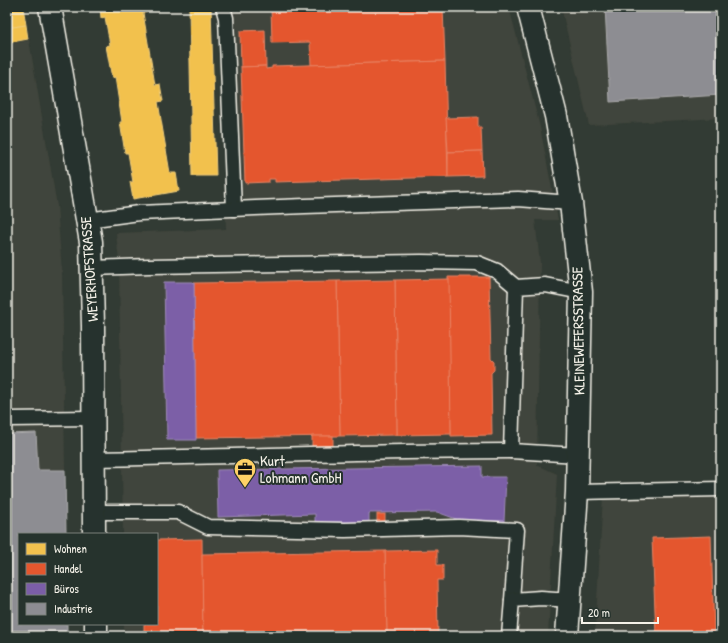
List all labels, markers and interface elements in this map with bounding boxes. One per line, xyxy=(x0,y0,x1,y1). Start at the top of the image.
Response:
street label: WEYERHOFSTRASSE xyxy=(75,215,103,322)
street label: KLEINEWEFERSSTRASSE xyxy=(566,266,590,395)
place label: Kurt Lohmann GmbH xyxy=(260,450,342,488)
office icon: Kurt Lohmann GmbH xyxy=(232,456,258,489)
legend xyxy=(18,533,158,625)
text: Wohnen xyxy=(54,540,87,557)
text: Handel xyxy=(54,560,83,577)
text: Büros xyxy=(54,580,79,597)
scale bar xyxy=(582,599,658,625)
text: Industrie xyxy=(54,600,93,617)
text: 20 m xyxy=(588,604,610,621)

